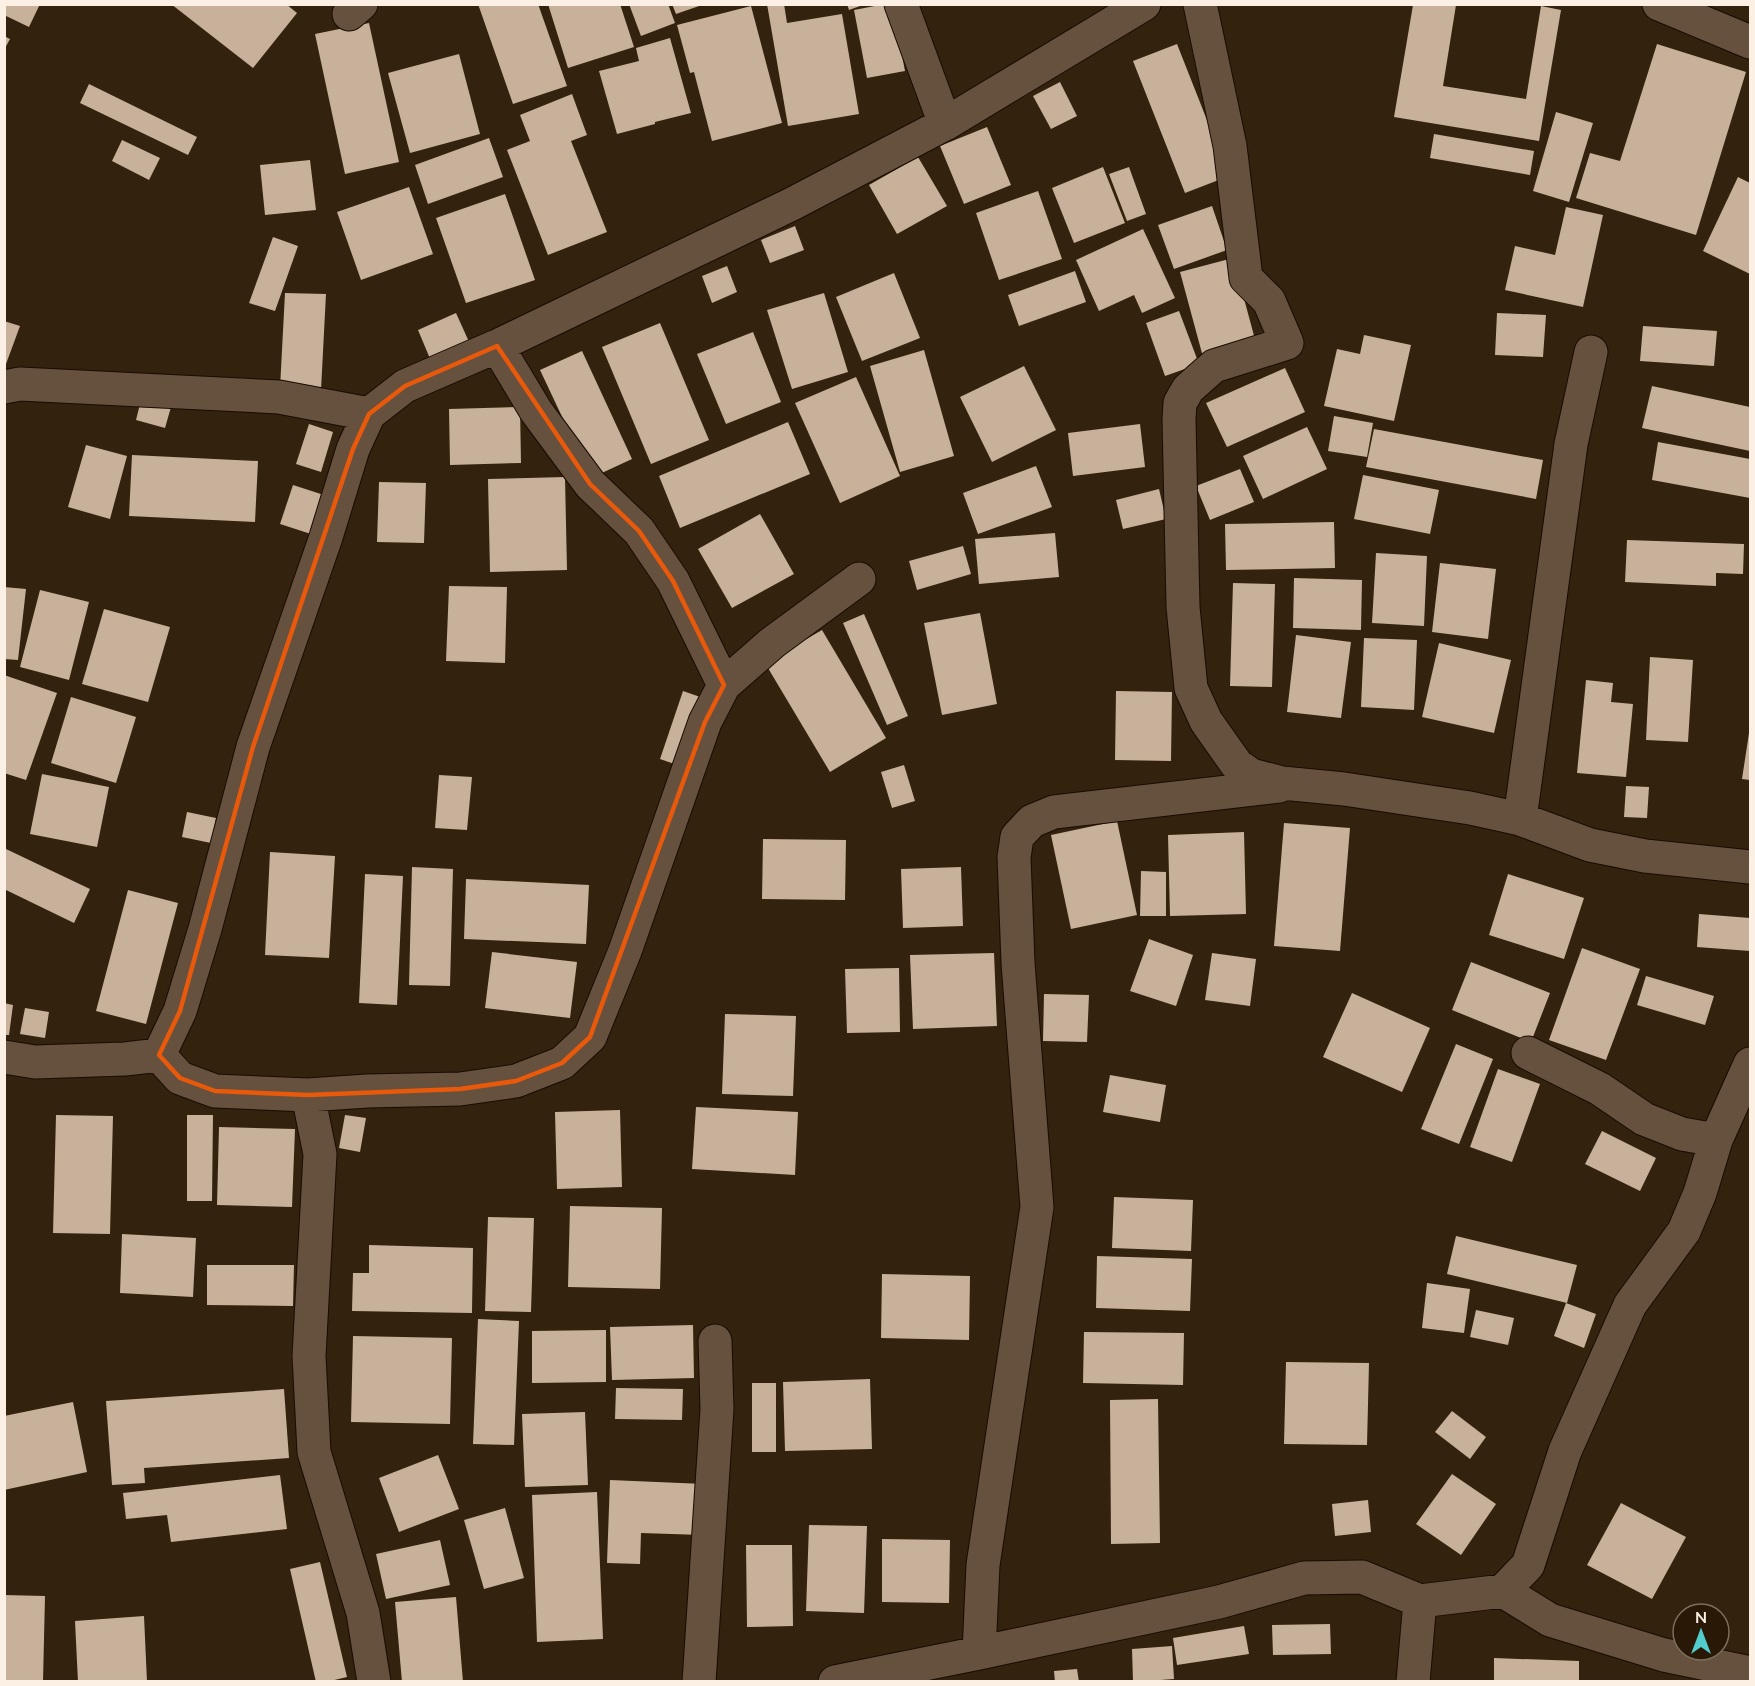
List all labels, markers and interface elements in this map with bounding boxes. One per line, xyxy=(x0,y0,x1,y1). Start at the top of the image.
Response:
north arrow xyxy=(1671,1602,1731,1662)
text: N xyxy=(1695,1607,1707,1627)

